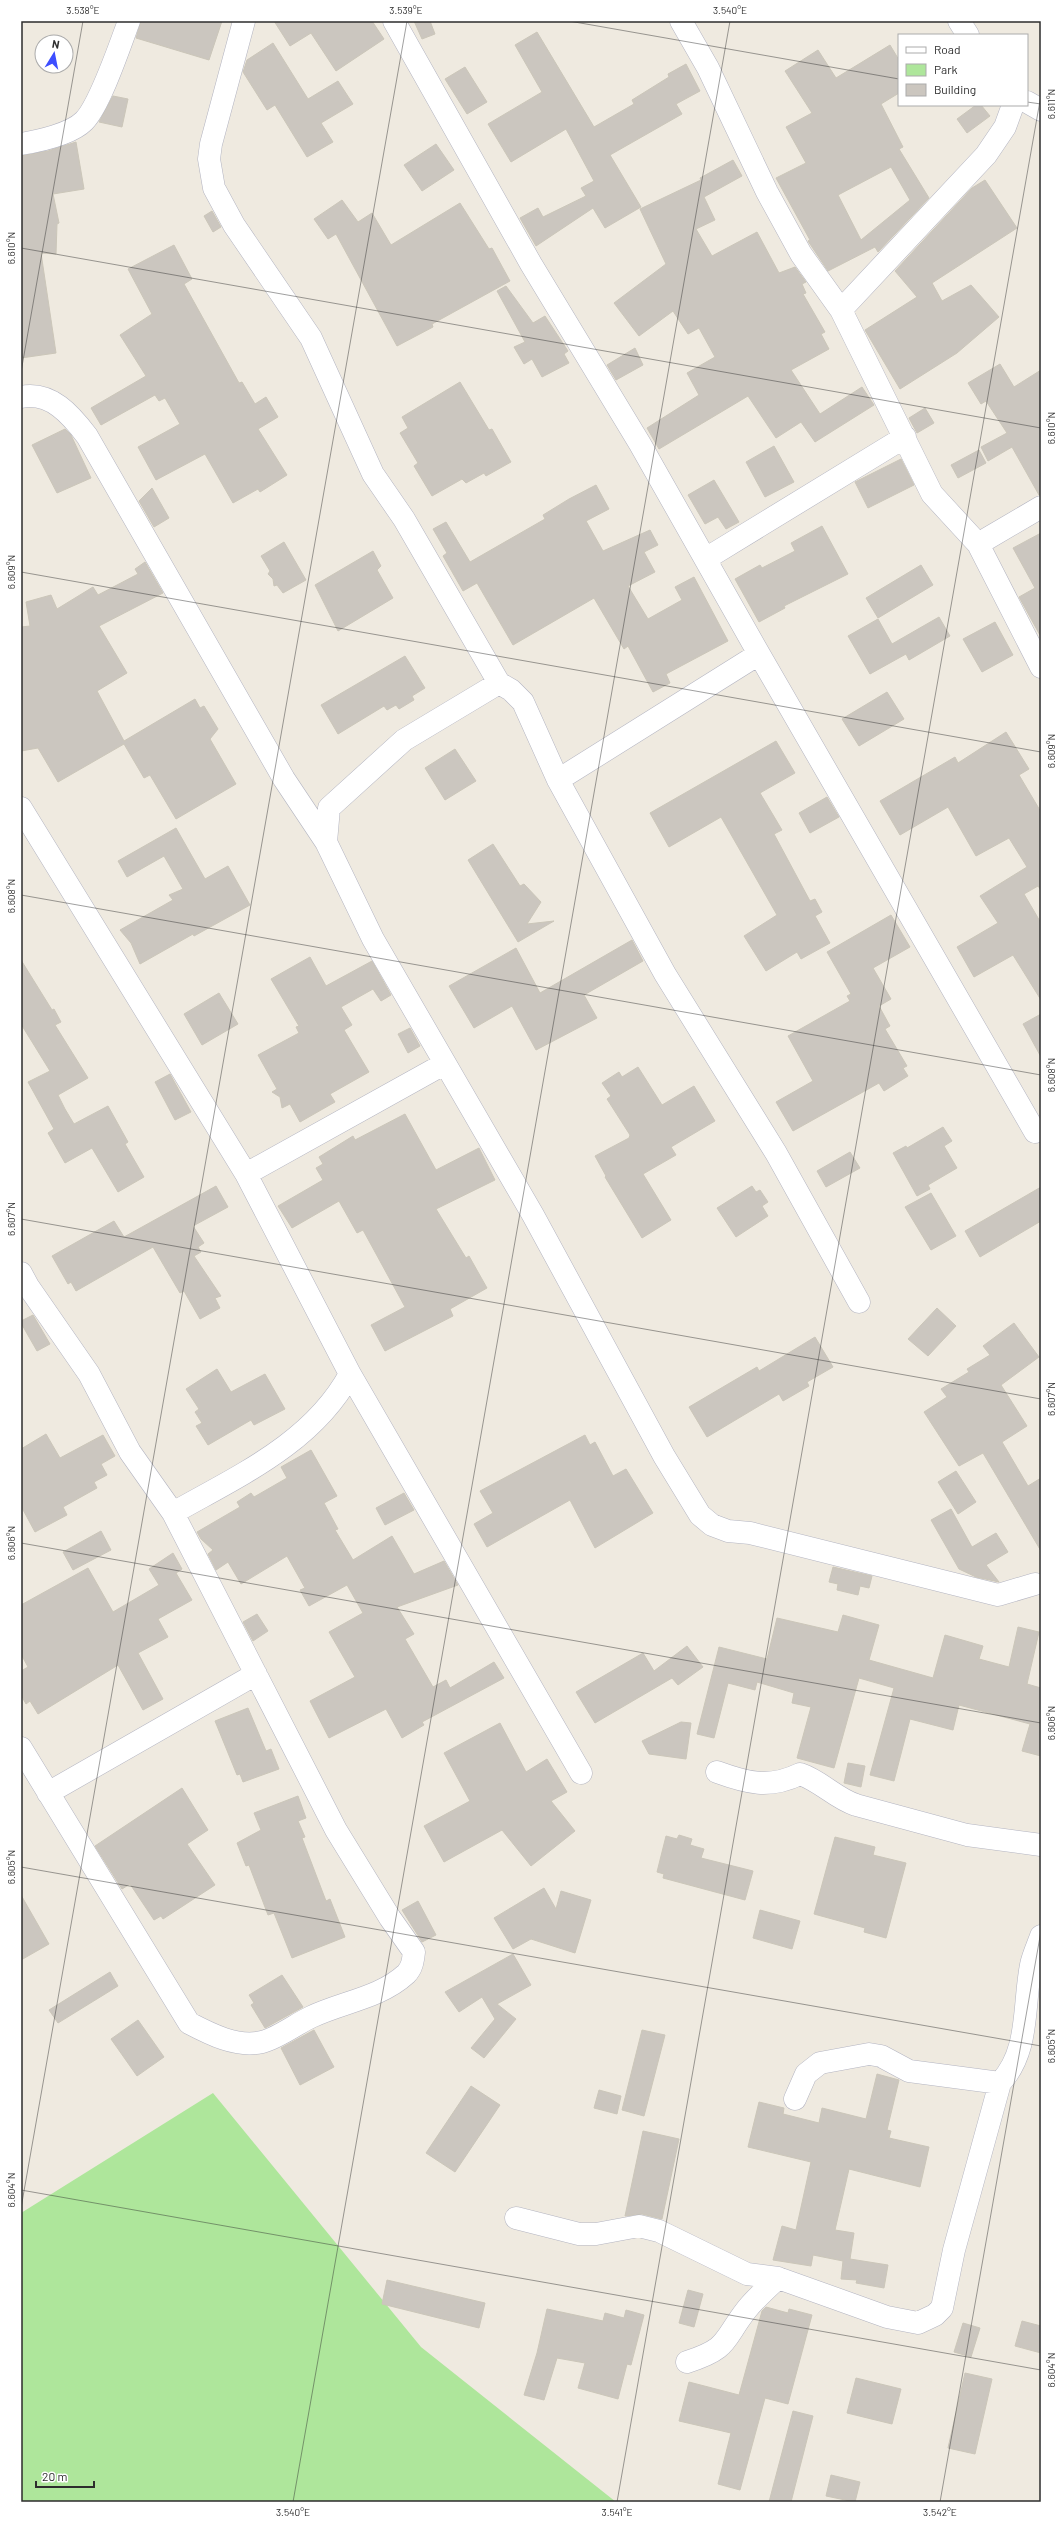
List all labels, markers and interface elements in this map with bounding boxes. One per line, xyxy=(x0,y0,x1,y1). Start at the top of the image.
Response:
text: 3.538°E xyxy=(66,4,100,16)
text: 3.539°E xyxy=(389,4,423,16)
text: 3.540°E xyxy=(713,4,747,16)
north arrow xyxy=(34,34,74,74)
legend xyxy=(898,34,1028,106)
text: N xyxy=(51,37,61,51)
text: Road xyxy=(934,42,961,56)
text: Park xyxy=(934,62,958,76)
text: Building xyxy=(934,82,976,96)
text: 6.611°N xyxy=(1045,89,1057,119)
text: 6.610°N xyxy=(5,232,17,264)
text: 6.610°N xyxy=(1045,412,1057,444)
text: 6.609°N xyxy=(5,555,17,589)
text: 6.609°N xyxy=(1045,734,1057,768)
text: 6.608°N xyxy=(5,879,17,913)
text: 6.608°N xyxy=(1045,1058,1057,1092)
text: 6.607°N xyxy=(5,1202,17,1236)
text: 6.607°N xyxy=(1045,1382,1057,1416)
text: 6.606°N xyxy=(5,1526,17,1560)
text: 6.606°N xyxy=(1045,1706,1057,1740)
text: 6.605°N xyxy=(5,1850,17,1884)
text: 6.605°N xyxy=(1045,2029,1057,2063)
text: 6.604°N xyxy=(5,2173,17,2207)
text: 6.604°N xyxy=(1045,2353,1057,2387)
scale bar xyxy=(36,2463,94,2489)
text: 20 m xyxy=(42,2469,68,2483)
text: 3.540°E xyxy=(276,2506,310,2518)
text: 3.541°E xyxy=(601,2506,633,2518)
text: 3.542°E xyxy=(923,2506,957,2518)

